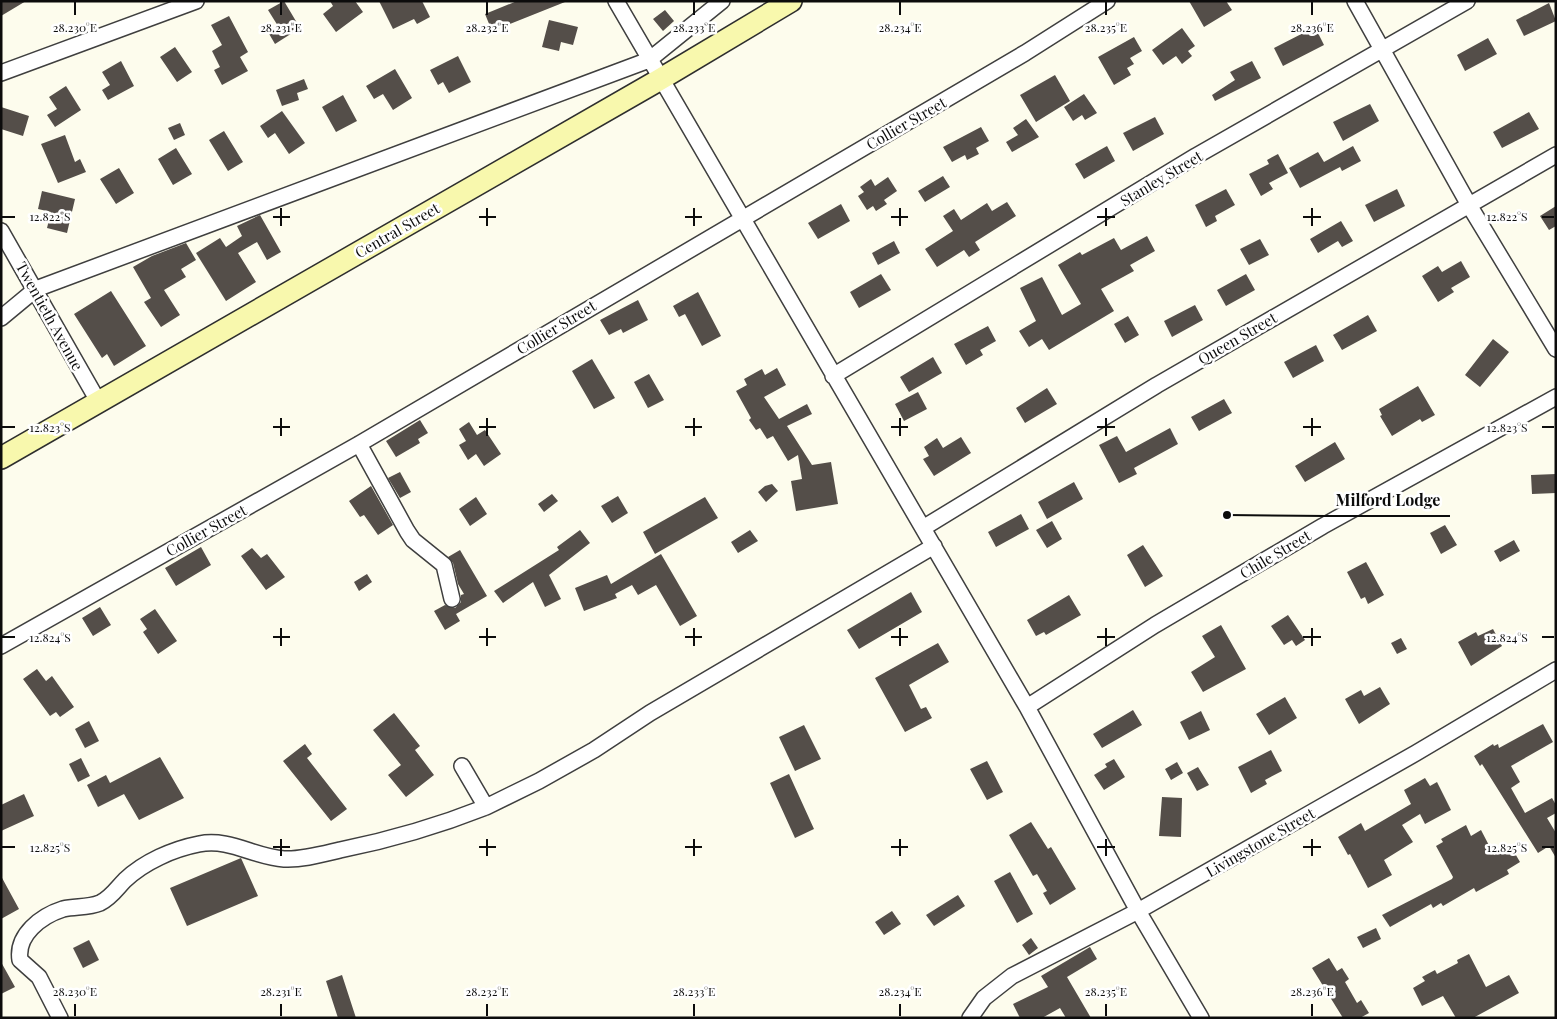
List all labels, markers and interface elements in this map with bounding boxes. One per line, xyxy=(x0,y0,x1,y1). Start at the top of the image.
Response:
text: 28.230°E xyxy=(53,19,97,35)
text: 28.231°E xyxy=(260,19,302,35)
text: 28.232°E xyxy=(466,19,508,35)
text: 28.233°E xyxy=(673,19,715,35)
text: 28.234°E xyxy=(878,19,922,35)
text: 28.235°E xyxy=(1085,19,1127,35)
text: 28.236°E xyxy=(1290,19,1334,35)
street label: Collier Street xyxy=(862,92,950,154)
street label: Stanley Street xyxy=(1116,145,1206,210)
street label: Central Street xyxy=(351,197,444,262)
text: 12.822°S xyxy=(29,208,71,224)
text: 12.822°S xyxy=(1486,208,1528,224)
street label: Twentieth Avenue xyxy=(12,258,88,374)
street label: Collier Street xyxy=(513,295,600,359)
street label: Queen Street xyxy=(1194,307,1281,369)
text: 12.823°S xyxy=(30,419,70,435)
text: 12.823°S xyxy=(1487,419,1527,435)
callout: Milford Lodge xyxy=(1326,485,1450,516)
text: Milford Lodge xyxy=(1336,489,1440,510)
street label: Collier Street xyxy=(162,499,251,560)
street label: Chile Street xyxy=(1236,525,1315,583)
text: 12.824°S xyxy=(29,629,71,645)
text: 12.824°S xyxy=(1486,629,1528,645)
street label: Livingstone Street xyxy=(1202,802,1319,881)
text: 12.825°S xyxy=(30,839,70,855)
text: 12.825°S xyxy=(1487,839,1527,855)
text: 28.230°E xyxy=(53,983,97,999)
text: 28.231°E xyxy=(260,983,302,999)
text: 28.232°E xyxy=(466,983,508,999)
text: 28.233°E xyxy=(673,983,715,999)
text: 28.234°E xyxy=(878,983,922,999)
text: 28.235°E xyxy=(1085,983,1127,999)
text: 28.236°E xyxy=(1290,983,1334,999)

